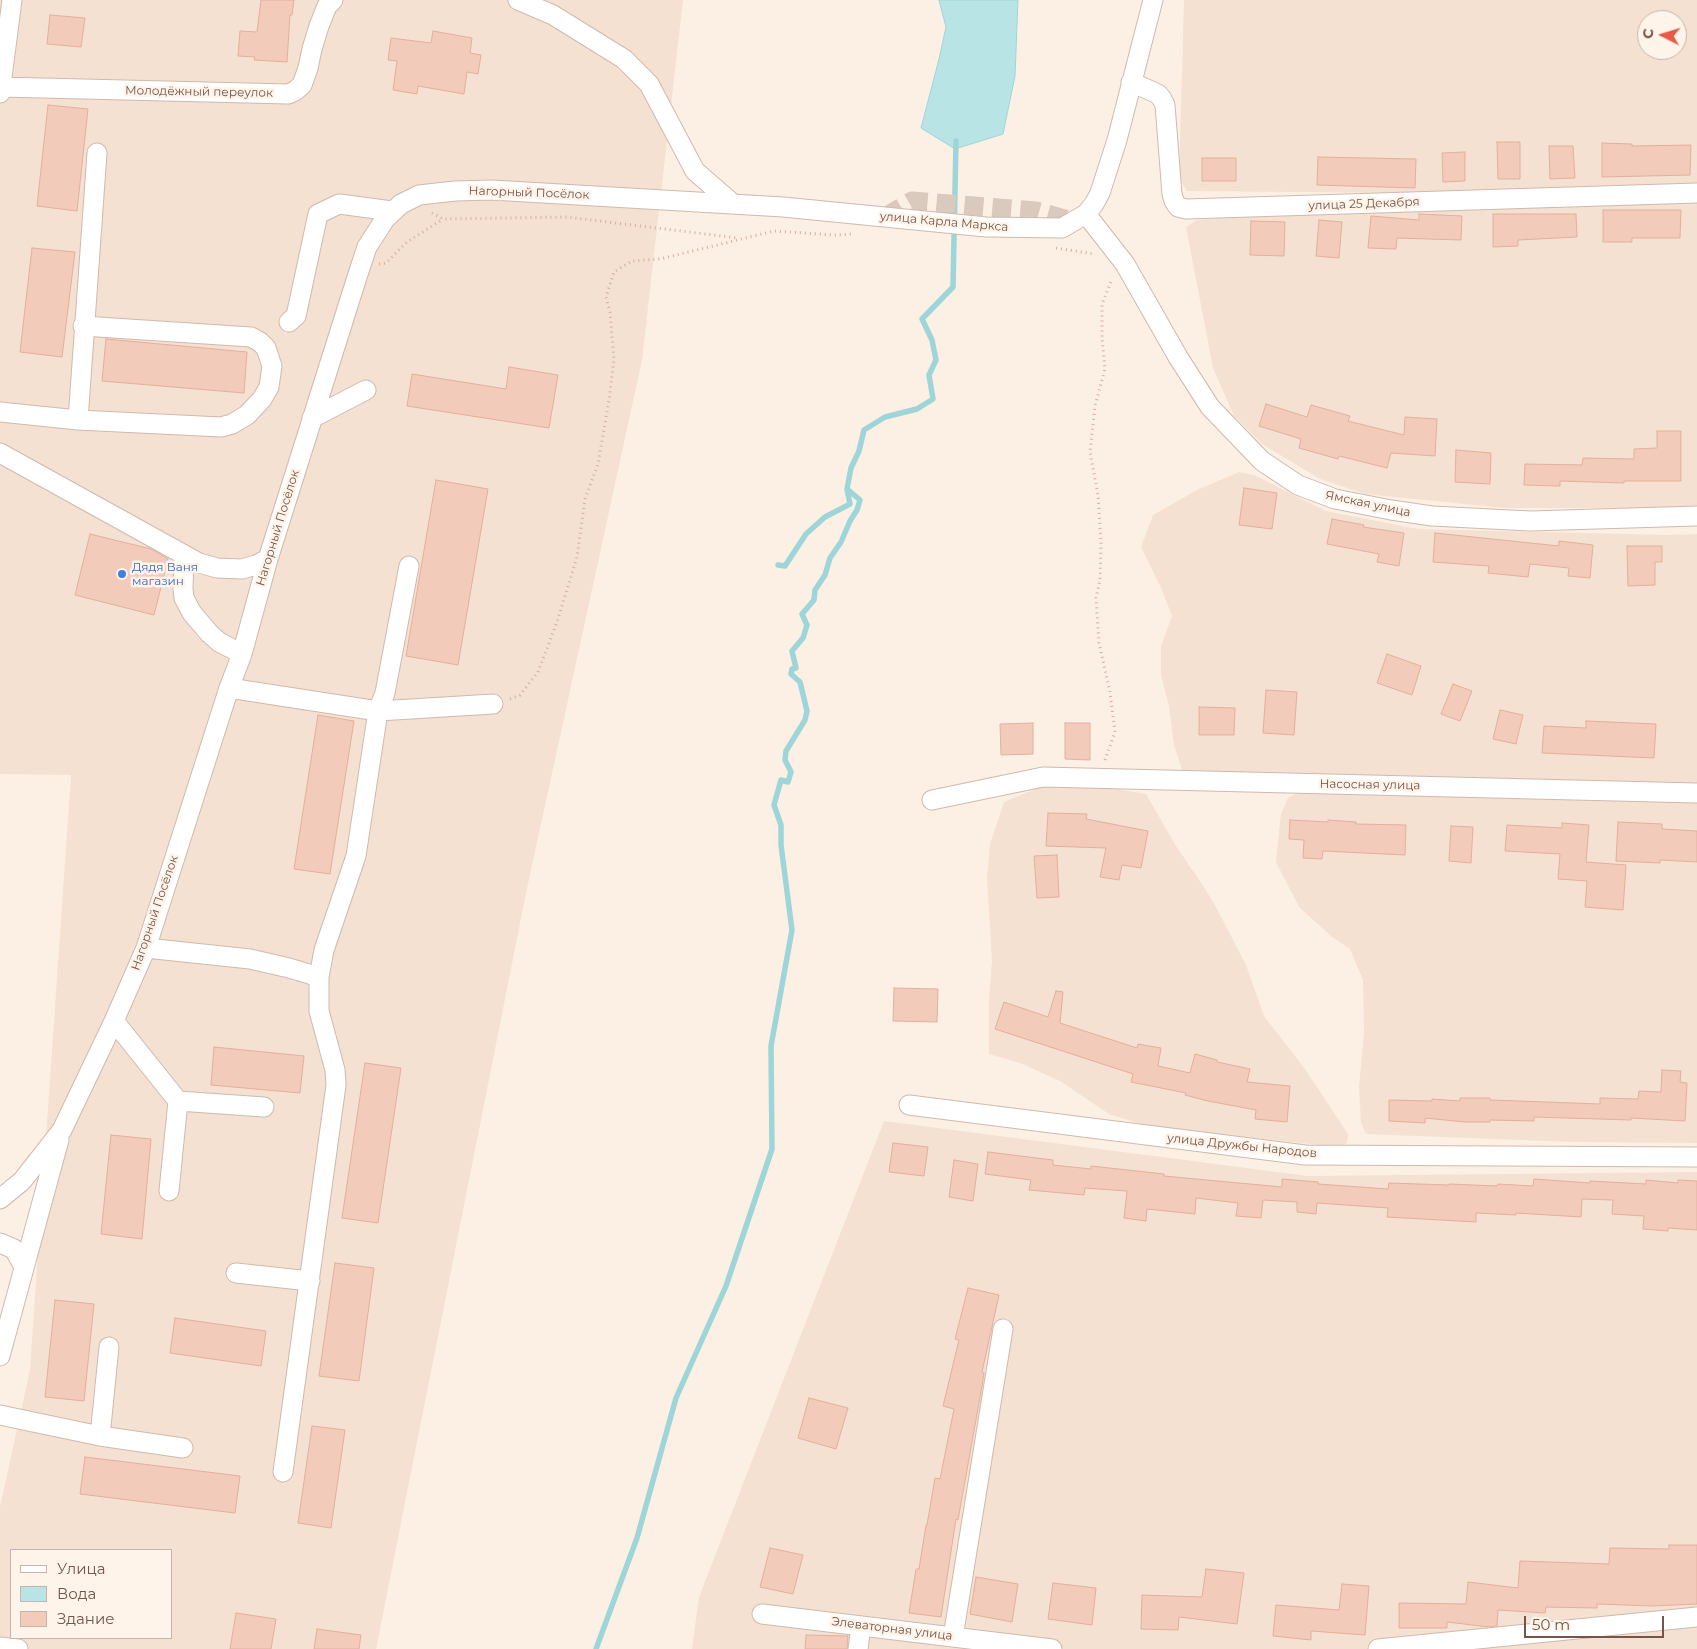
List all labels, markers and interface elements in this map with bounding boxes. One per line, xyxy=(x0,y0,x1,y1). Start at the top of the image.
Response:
north arrow xyxy=(1637,10,1687,60)
text: С xyxy=(1639,28,1657,40)
street label: Молодёжный переулок xyxy=(125,84,273,100)
street label: Нагорный Посёлок xyxy=(468,184,590,202)
street label: улица 25 Декабря xyxy=(1308,195,1420,213)
street label: улица Карла Маркса xyxy=(879,209,1009,235)
street label: Нагорный Посёлок xyxy=(253,468,303,588)
street label: Ямская улица xyxy=(1324,488,1412,520)
place label: Дядя Ваня магазин xyxy=(132,560,198,588)
marker: Дядя Ваня магазин xyxy=(116,568,128,580)
street label: Насосная улица xyxy=(1319,777,1421,793)
street label: Нагорный Посёлок xyxy=(129,854,181,972)
street label: улица Дружбы Народов xyxy=(1166,1131,1318,1161)
legend xyxy=(10,1549,172,1639)
text: Улица xyxy=(57,1559,105,1578)
text: Вода xyxy=(57,1584,96,1603)
scale bar xyxy=(1527,1606,1667,1638)
text: Здание xyxy=(57,1609,115,1628)
street label: Элеваторная улица xyxy=(831,1614,953,1644)
text: 50 m xyxy=(1532,1615,1570,1634)

